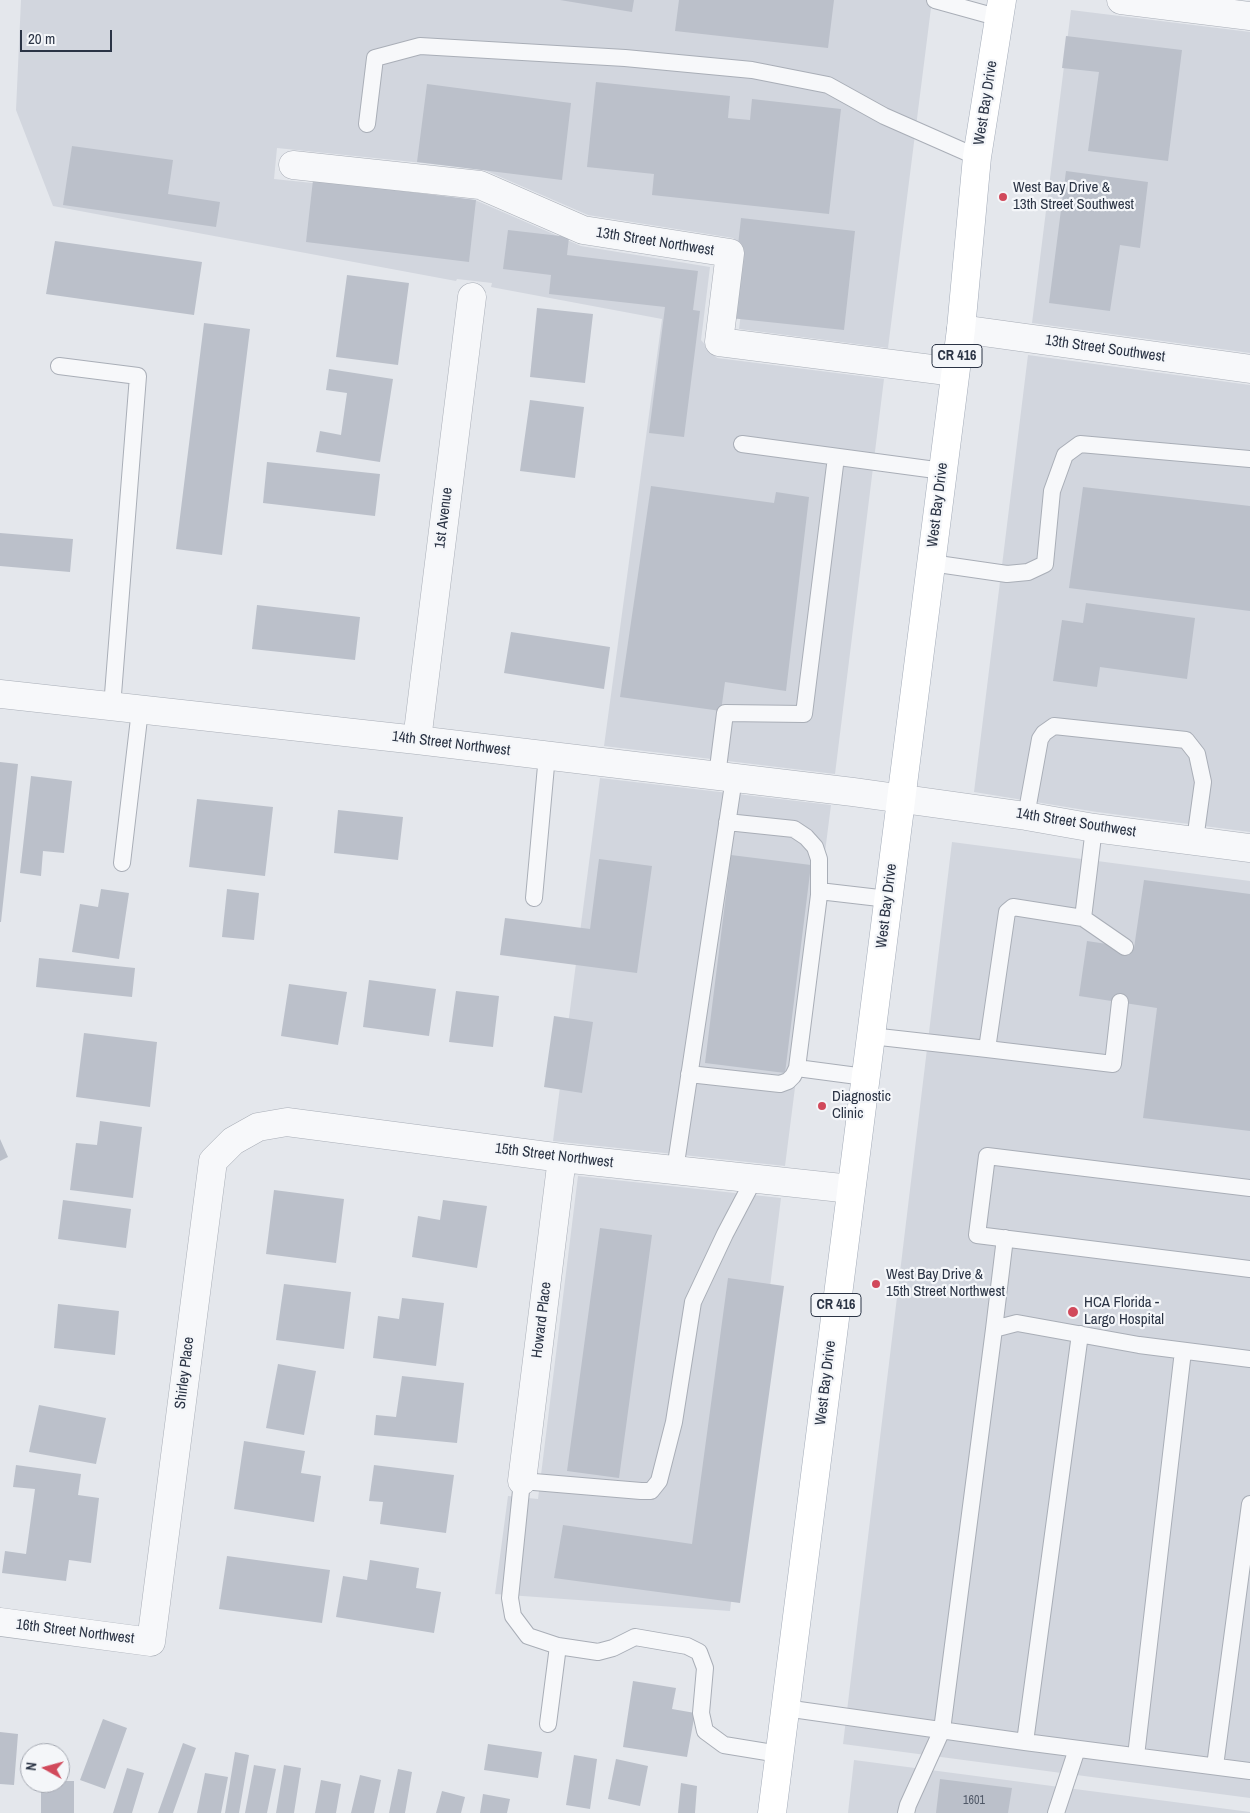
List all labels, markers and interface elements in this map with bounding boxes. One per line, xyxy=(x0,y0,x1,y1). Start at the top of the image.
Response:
scale bar xyxy=(22,20,115,52)
text: 20 m xyxy=(28,28,55,49)
street label: West Bay Drive xyxy=(970,60,1002,146)
place label: West Bay Drive & 13th Street Southwest xyxy=(1013,179,1134,214)
marker: West Bay Drive & 13th Street Southwest xyxy=(997,191,1009,203)
street label: 13th Street Northwest xyxy=(595,224,715,260)
street label: 13th Street Southwest xyxy=(1044,332,1166,366)
road number: CR 416 xyxy=(932,344,982,368)
street label: West Bay Drive xyxy=(924,462,952,548)
street label: 1st Avenue xyxy=(431,486,457,550)
street label: 14th Street Northwest xyxy=(391,728,511,760)
street label: 14th Street Southwest xyxy=(1015,805,1137,841)
street label: West Bay Drive xyxy=(873,863,901,949)
place label: Diagnostic Clinic xyxy=(832,1088,891,1123)
marker: Diagnostic Clinic xyxy=(816,1100,828,1112)
street label: 15th Street Northwest xyxy=(494,1140,614,1172)
place label: West Bay Drive & 15th Street Northwest xyxy=(886,1266,1005,1301)
marker: West Bay Drive & 15th Street Northwest xyxy=(870,1278,882,1290)
street label: Howard Place xyxy=(528,1281,556,1359)
road number: CR 416 xyxy=(811,1294,861,1316)
place label: HCA Florida - Largo Hospital xyxy=(1084,1294,1164,1329)
marker: HCA Florida - Largo Hospital xyxy=(1066,1305,1080,1319)
street label: Shirley Place xyxy=(172,1336,198,1410)
street label: West Bay Drive xyxy=(812,1340,840,1426)
street label: 16th Street Northwest xyxy=(15,1616,135,1648)
north arrow xyxy=(20,1743,70,1793)
text: N xyxy=(22,1761,41,1772)
house number: 1601 xyxy=(963,1794,985,1808)

